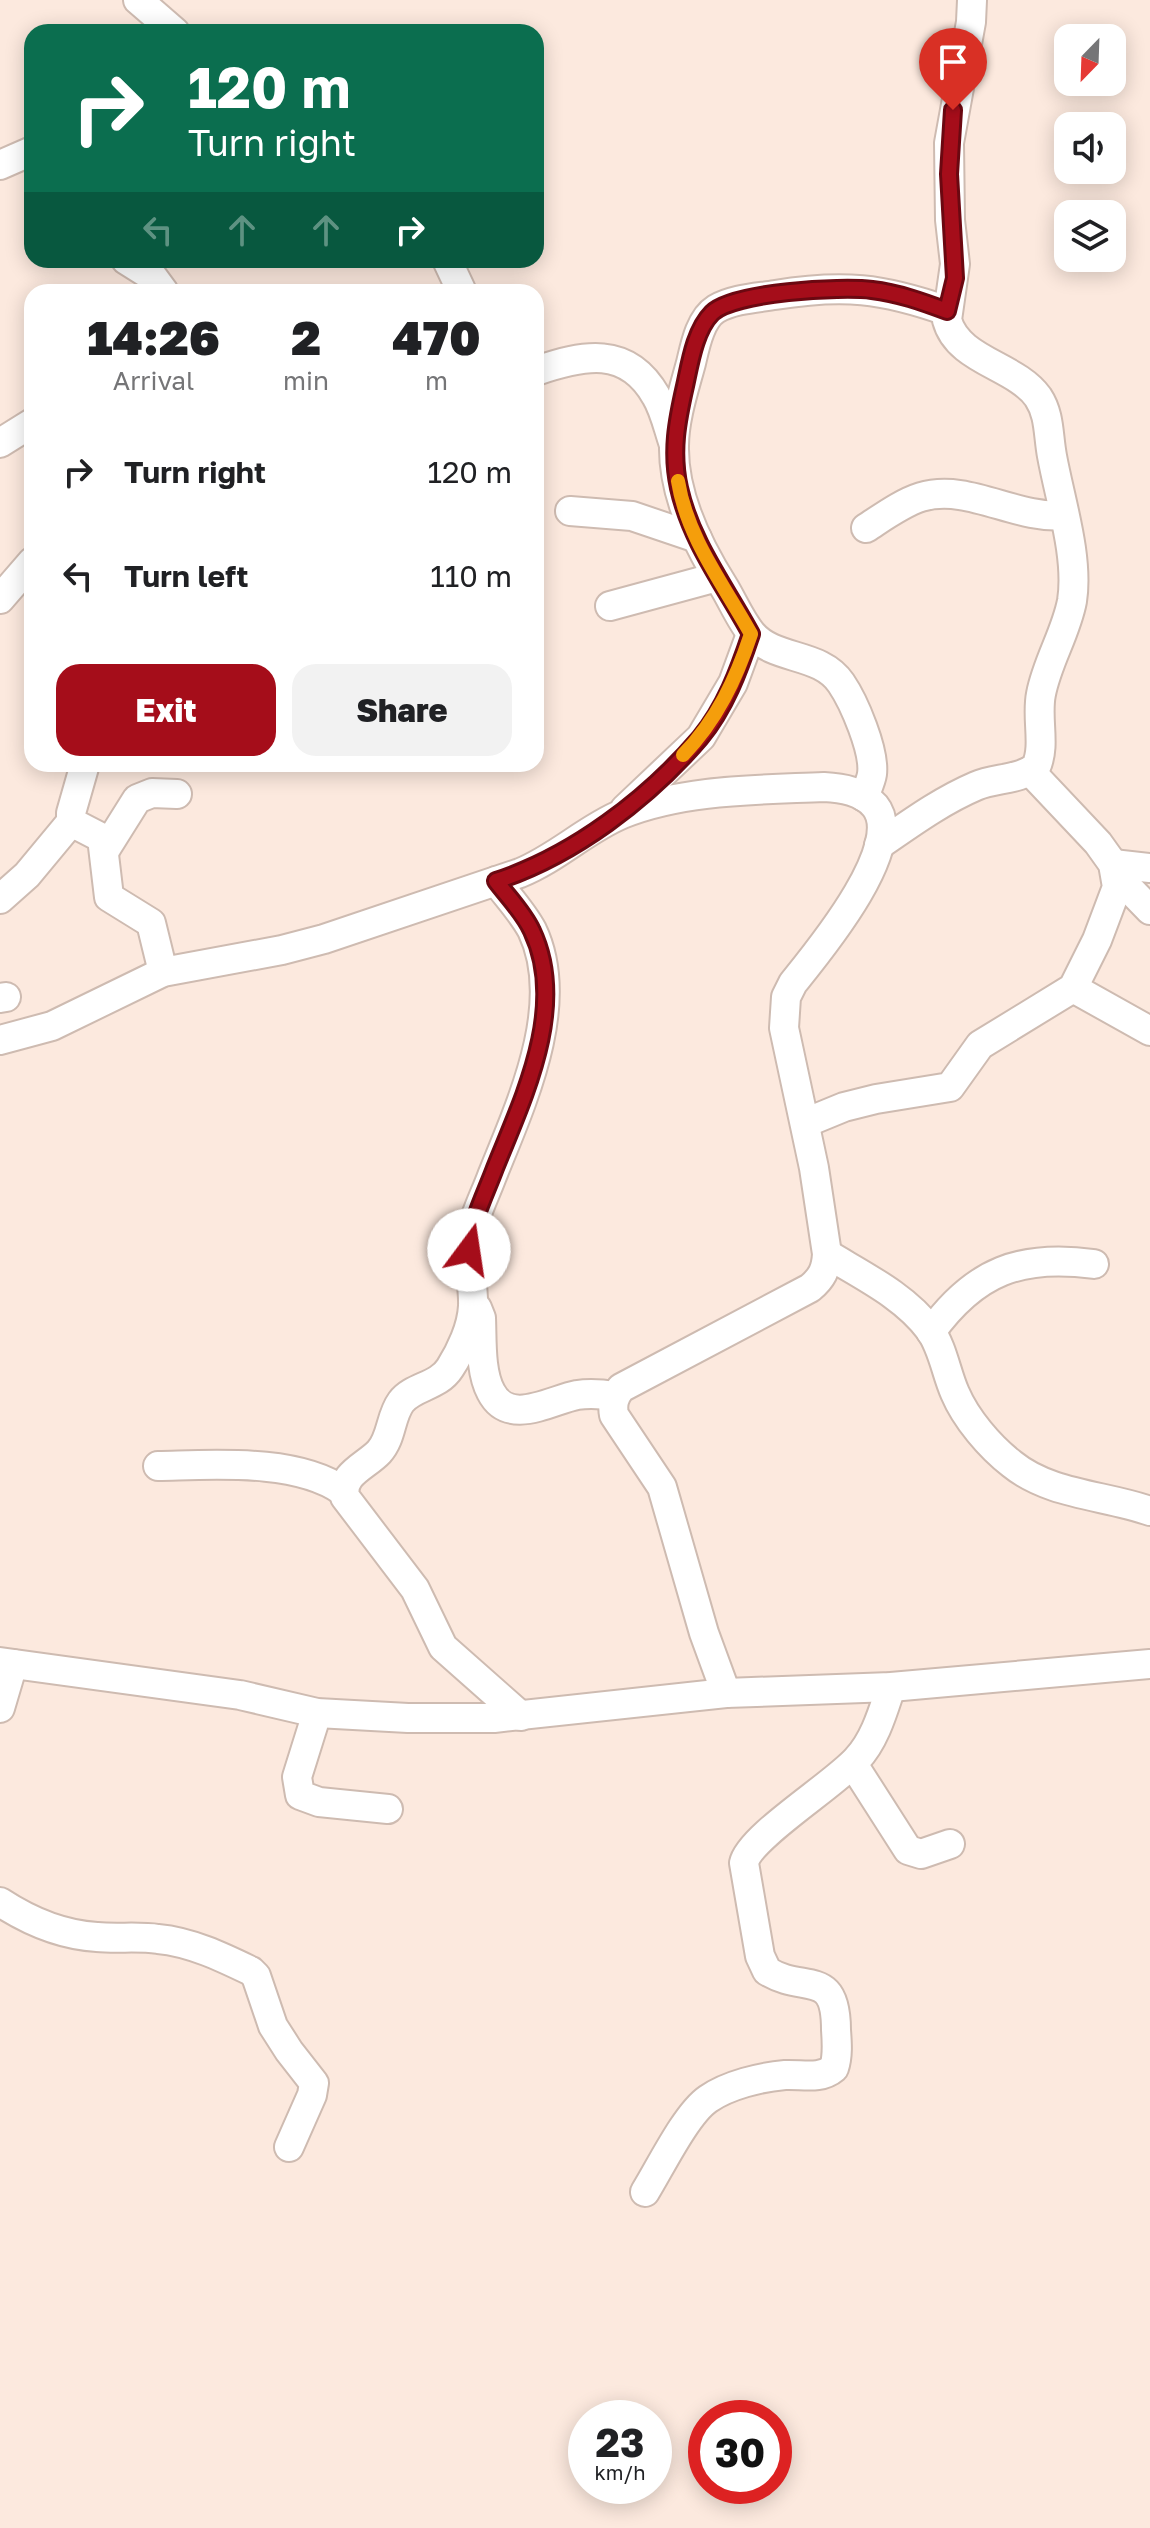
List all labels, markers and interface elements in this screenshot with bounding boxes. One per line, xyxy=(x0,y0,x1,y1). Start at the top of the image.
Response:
north arrow xyxy=(1054,24,1126,96)
map controls xyxy=(1054,24,1126,272)
pin xyxy=(919,28,987,110)
icon: arrive xyxy=(931,40,975,84)
text: 120 m xyxy=(188,53,350,120)
icon: right xyxy=(56,56,160,160)
button: sound xyxy=(1054,112,1126,184)
text: Turn right xyxy=(188,121,356,164)
button: layers xyxy=(1054,200,1126,272)
icon: left xyxy=(136,208,180,252)
icon: ahead xyxy=(220,208,264,252)
icon: ahead xyxy=(304,208,348,252)
icon: right xyxy=(388,208,432,252)
text: 14:26 xyxy=(87,308,220,366)
text: 2 xyxy=(291,308,321,366)
text: 470 xyxy=(392,308,481,366)
text: Arrival xyxy=(113,365,194,396)
text: min xyxy=(283,365,329,396)
text: m xyxy=(425,365,448,396)
icon: right xyxy=(56,450,100,494)
text: Turn right xyxy=(124,454,266,490)
text: 120 m xyxy=(427,454,512,490)
icon: left xyxy=(56,554,100,598)
text: Turn left xyxy=(124,558,249,594)
text: 110 m xyxy=(430,558,512,594)
button: Exit xyxy=(56,664,276,756)
button: Share xyxy=(292,664,512,756)
position arrow xyxy=(427,1208,511,1292)
speed limit sign: 30 xyxy=(688,2400,792,2504)
text: 23 xyxy=(596,2418,644,2466)
text: km/h xyxy=(595,2460,645,2484)

